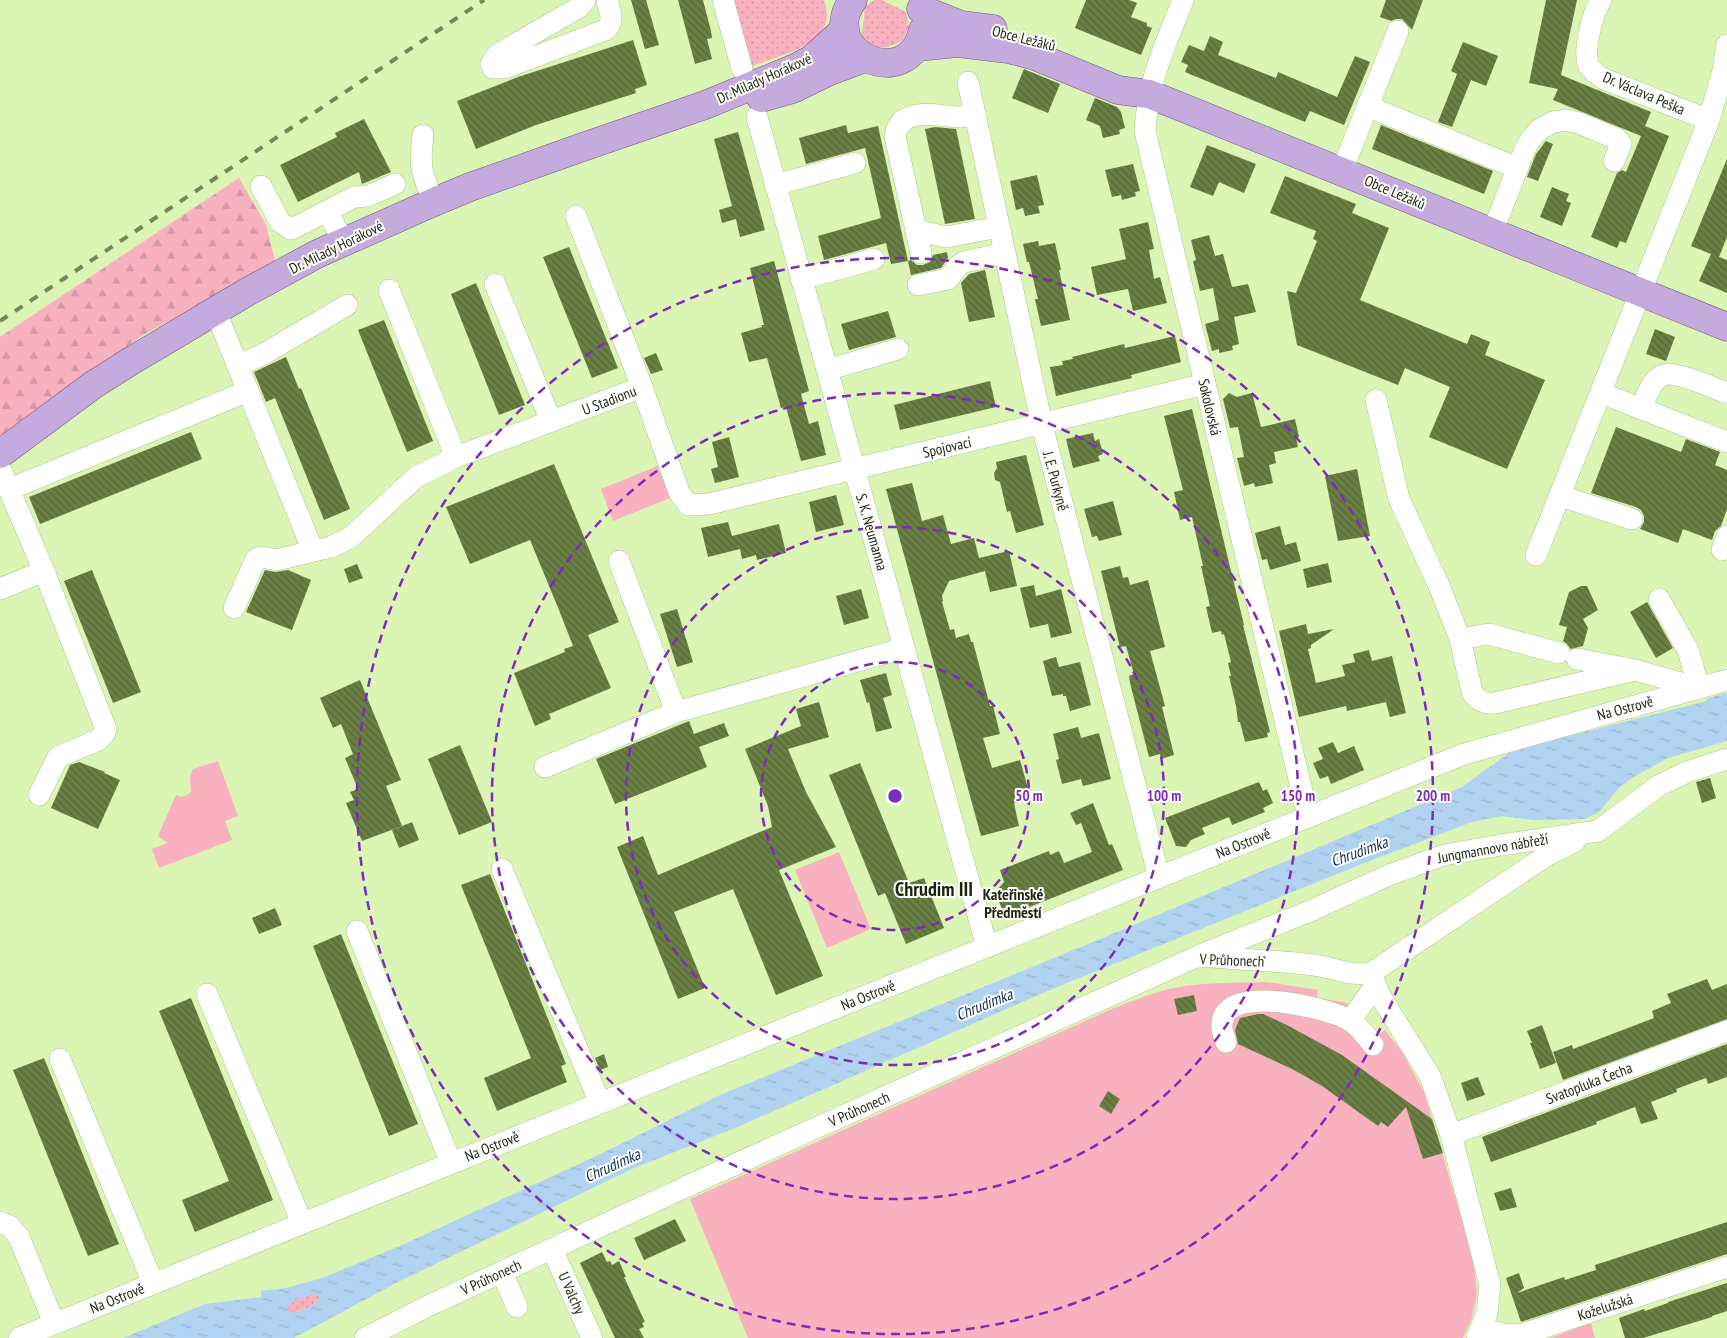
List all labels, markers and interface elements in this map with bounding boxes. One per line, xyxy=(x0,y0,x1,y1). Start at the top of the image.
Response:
street label: Obce Ležáků xyxy=(990,21,1058,55)
street label: Dr. Milady Horákové xyxy=(714,49,814,107)
street label: Dr. Václava Peška xyxy=(1600,67,1688,119)
street label: Obce Ležáků xyxy=(1362,171,1428,213)
street label: Dr. Milady Horákové xyxy=(286,216,386,278)
street label: Sokolovská xyxy=(1194,377,1226,437)
street label: U Stadionu xyxy=(579,381,639,419)
street label: Spojovací xyxy=(921,432,974,462)
street label: J. E. Purkyně xyxy=(1039,448,1073,513)
street label: S. K. Neumanna xyxy=(852,491,892,573)
street label: Na Ostrově xyxy=(1595,691,1655,725)
text: 50 m xyxy=(1015,786,1043,805)
text: 100 m xyxy=(1147,786,1181,805)
text: 150 m xyxy=(1281,786,1315,805)
text: 200 m xyxy=(1416,786,1450,805)
centre of rings xyxy=(886,787,904,805)
street label: Na Ostrově xyxy=(1213,823,1273,863)
street label: Jungmannovo nábřeží xyxy=(1435,829,1550,867)
water label: Chrudimka xyxy=(1328,831,1392,871)
district label: Chrudim III xyxy=(895,876,973,902)
district label: Kateřinské Předměstí xyxy=(983,884,1043,922)
street label: V Průhonech xyxy=(1198,949,1265,971)
street label: Na Ostrově xyxy=(838,975,898,1015)
water label: Chrudimka xyxy=(953,983,1017,1024)
street label: Svatopluka Čecha xyxy=(1543,1058,1635,1108)
street label: V Průhonech xyxy=(825,1087,892,1131)
street label: Na Ostrově xyxy=(462,1126,522,1166)
water label: Chrudimka xyxy=(581,1143,645,1186)
street label: V Průhonech xyxy=(457,1255,524,1300)
street label: U Valchy xyxy=(554,1269,590,1317)
street label: Na Ostrově xyxy=(87,1278,147,1318)
street label: Koželužská xyxy=(1575,1289,1635,1325)

